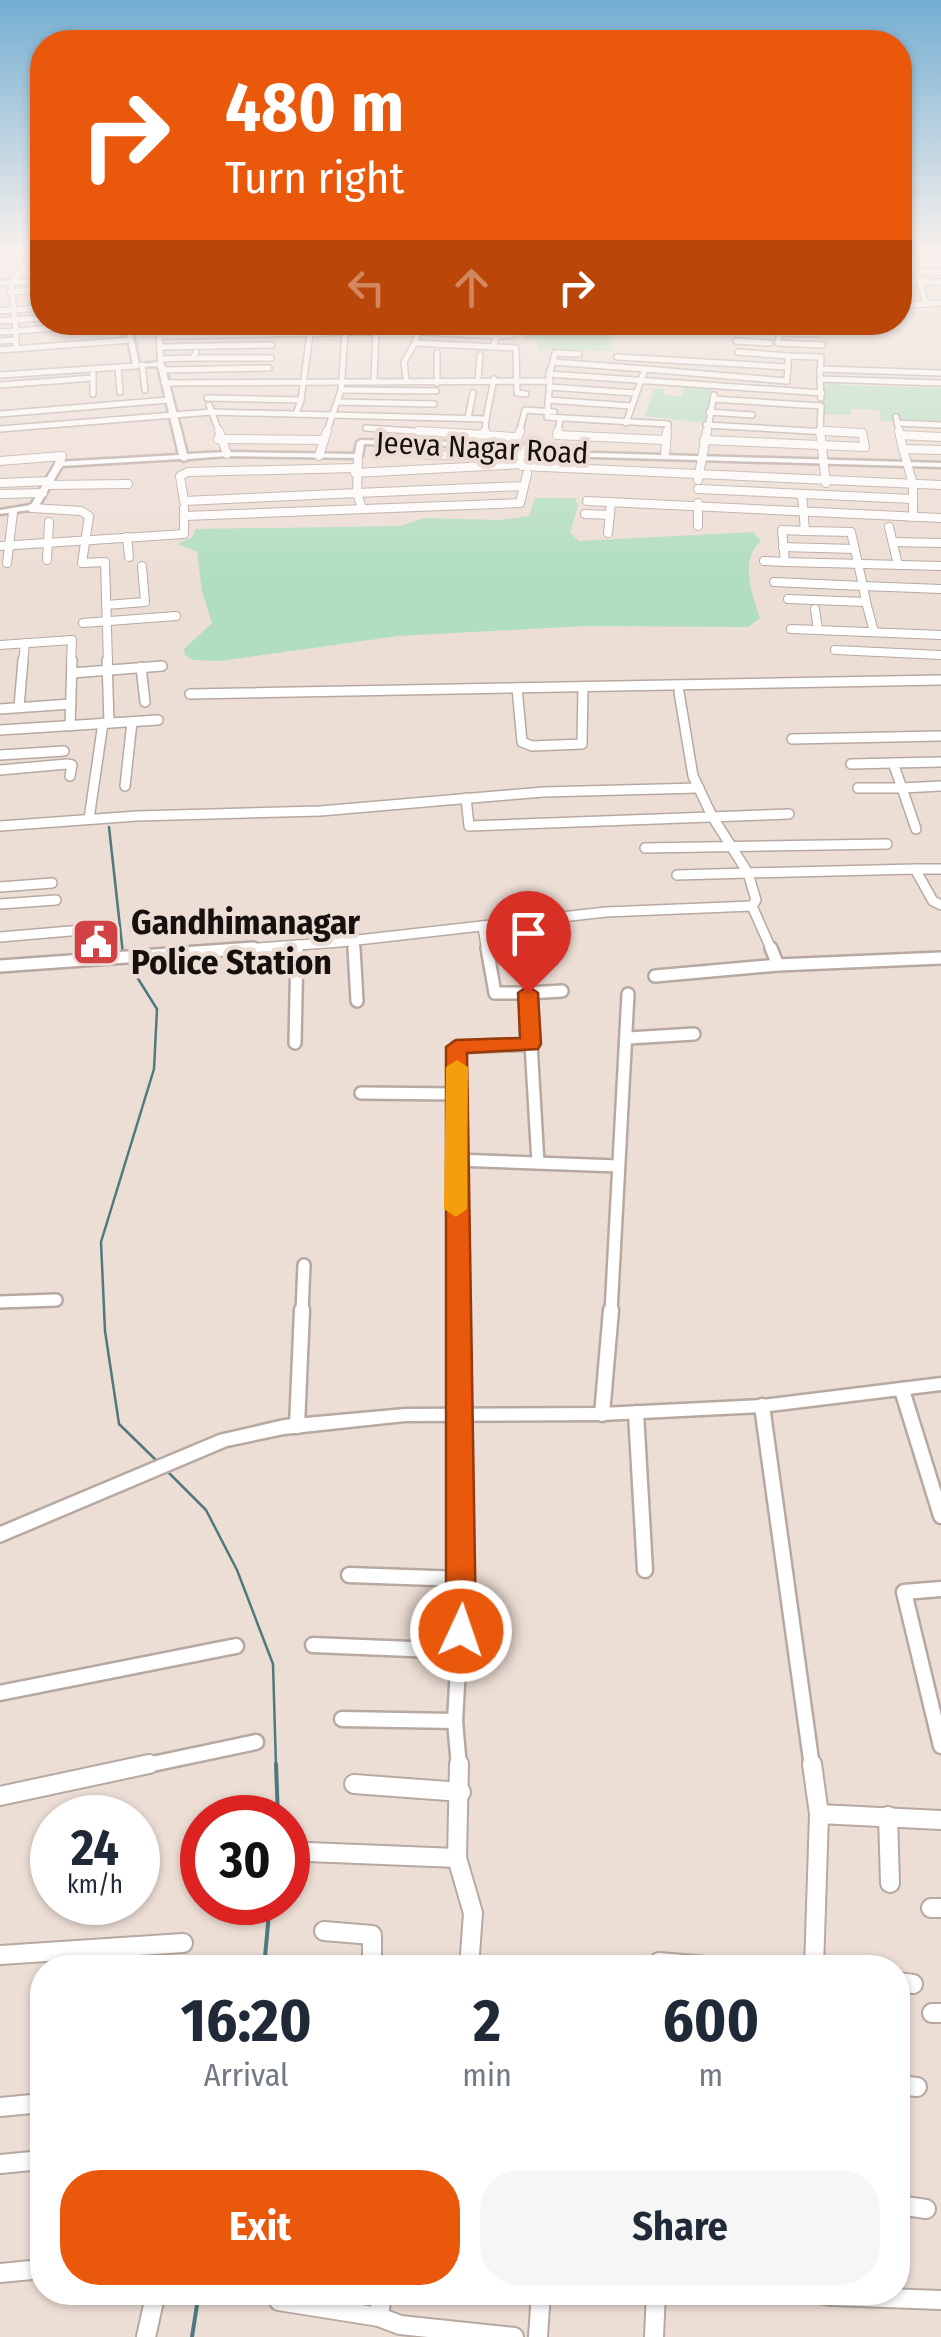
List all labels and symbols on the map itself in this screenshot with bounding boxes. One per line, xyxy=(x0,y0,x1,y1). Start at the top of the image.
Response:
street label: Jeeva Nagar Road xyxy=(375,424,589,472)
pin xyxy=(486,891,571,994)
place label: Gandhimanagar Police Station xyxy=(131,901,360,983)
public building icon: Gandhimanagar Police Station xyxy=(70,916,122,968)
position arrow xyxy=(409,1579,513,1683)
speed limit sign: 30 xyxy=(180,1795,310,1925)

